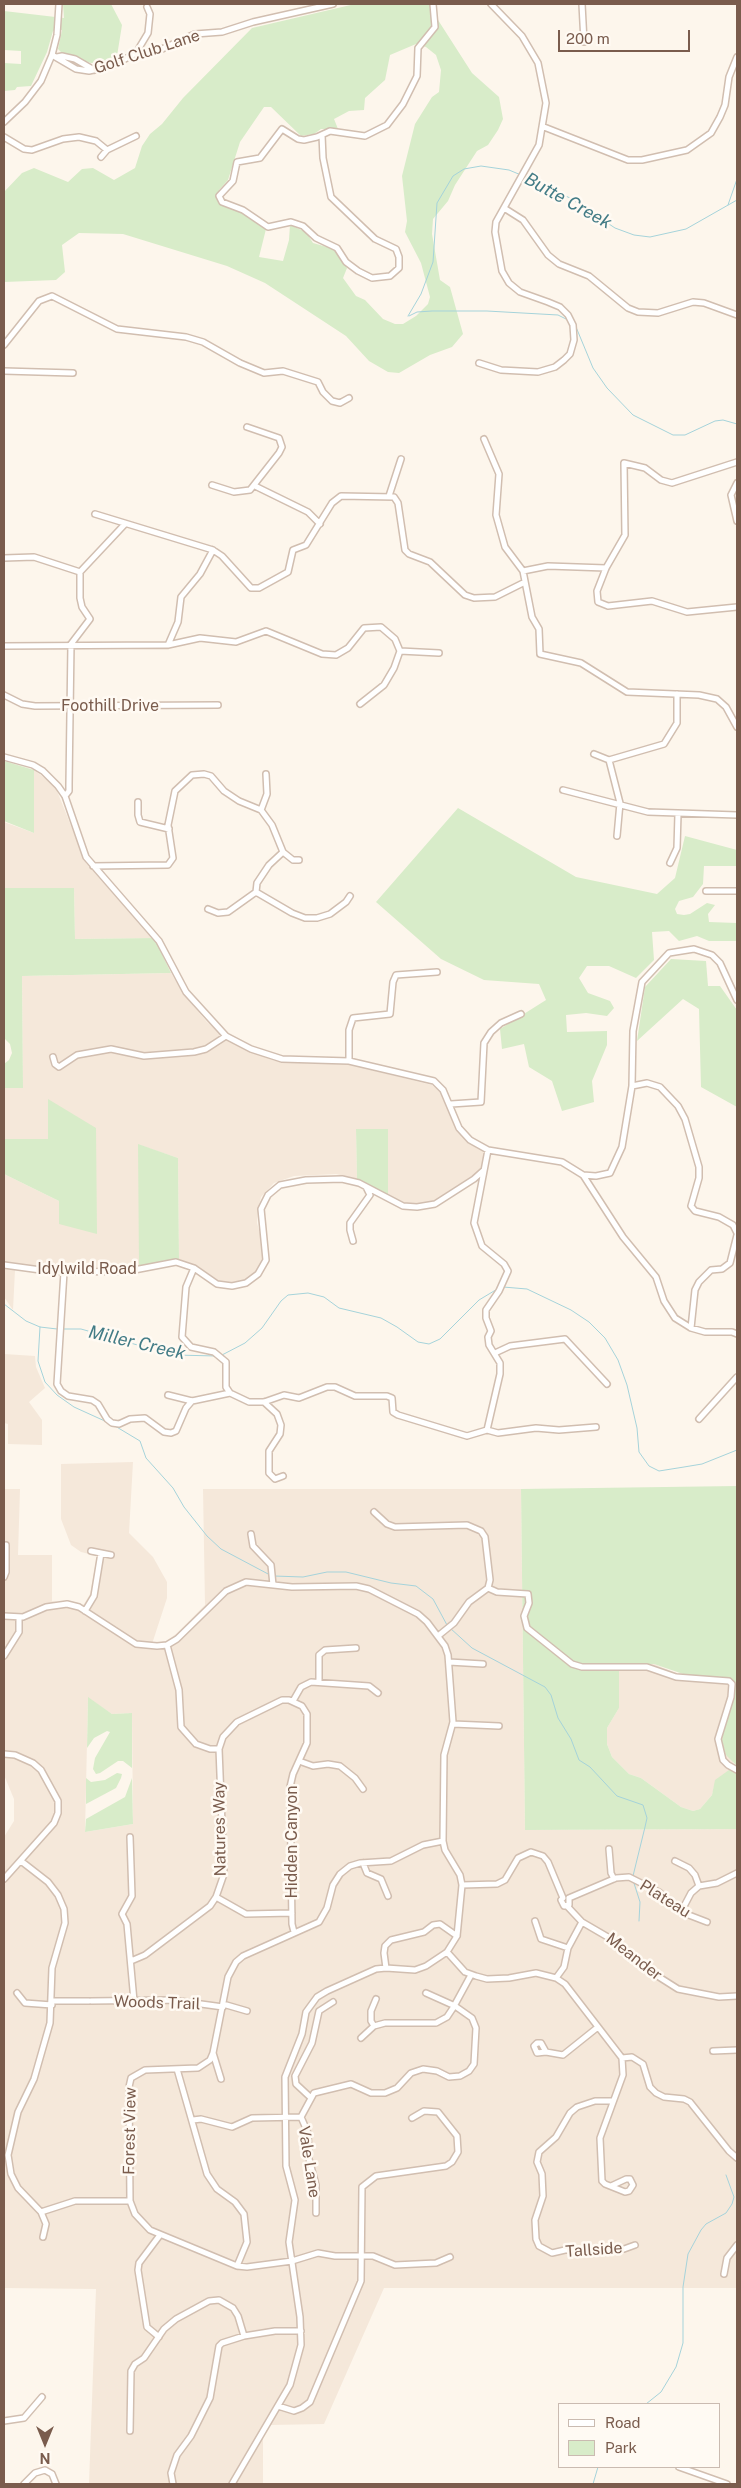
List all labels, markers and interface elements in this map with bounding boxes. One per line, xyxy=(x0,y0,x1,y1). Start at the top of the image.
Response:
scale bar xyxy=(561,20,694,52)
street label: Golf Club Lane xyxy=(92,26,202,78)
text: 200 m xyxy=(566,30,610,47)
water label: Butte Creek xyxy=(521,168,615,234)
street label: Foothill Drive xyxy=(61,696,159,716)
street label: Idylwild Road xyxy=(37,1259,137,1279)
water label: Miller Creek xyxy=(86,1321,188,1365)
street label: Natures Way xyxy=(210,1781,230,1877)
street label: Hidden Canyon xyxy=(282,1786,302,1898)
street label: Plateau xyxy=(636,1876,694,1922)
street label: Meander xyxy=(602,1929,666,1985)
street label: Woods Trail xyxy=(113,1992,201,2014)
street label: Forest View xyxy=(120,2087,140,2175)
street label: Vale Lane xyxy=(294,2125,324,2199)
street label: Tallside xyxy=(565,2238,623,2262)
legend xyxy=(558,2403,721,2468)
text: Road xyxy=(605,2414,641,2431)
north arrow xyxy=(20,2418,70,2468)
text: Park xyxy=(605,2439,637,2456)
text: N xyxy=(40,2450,50,2466)

